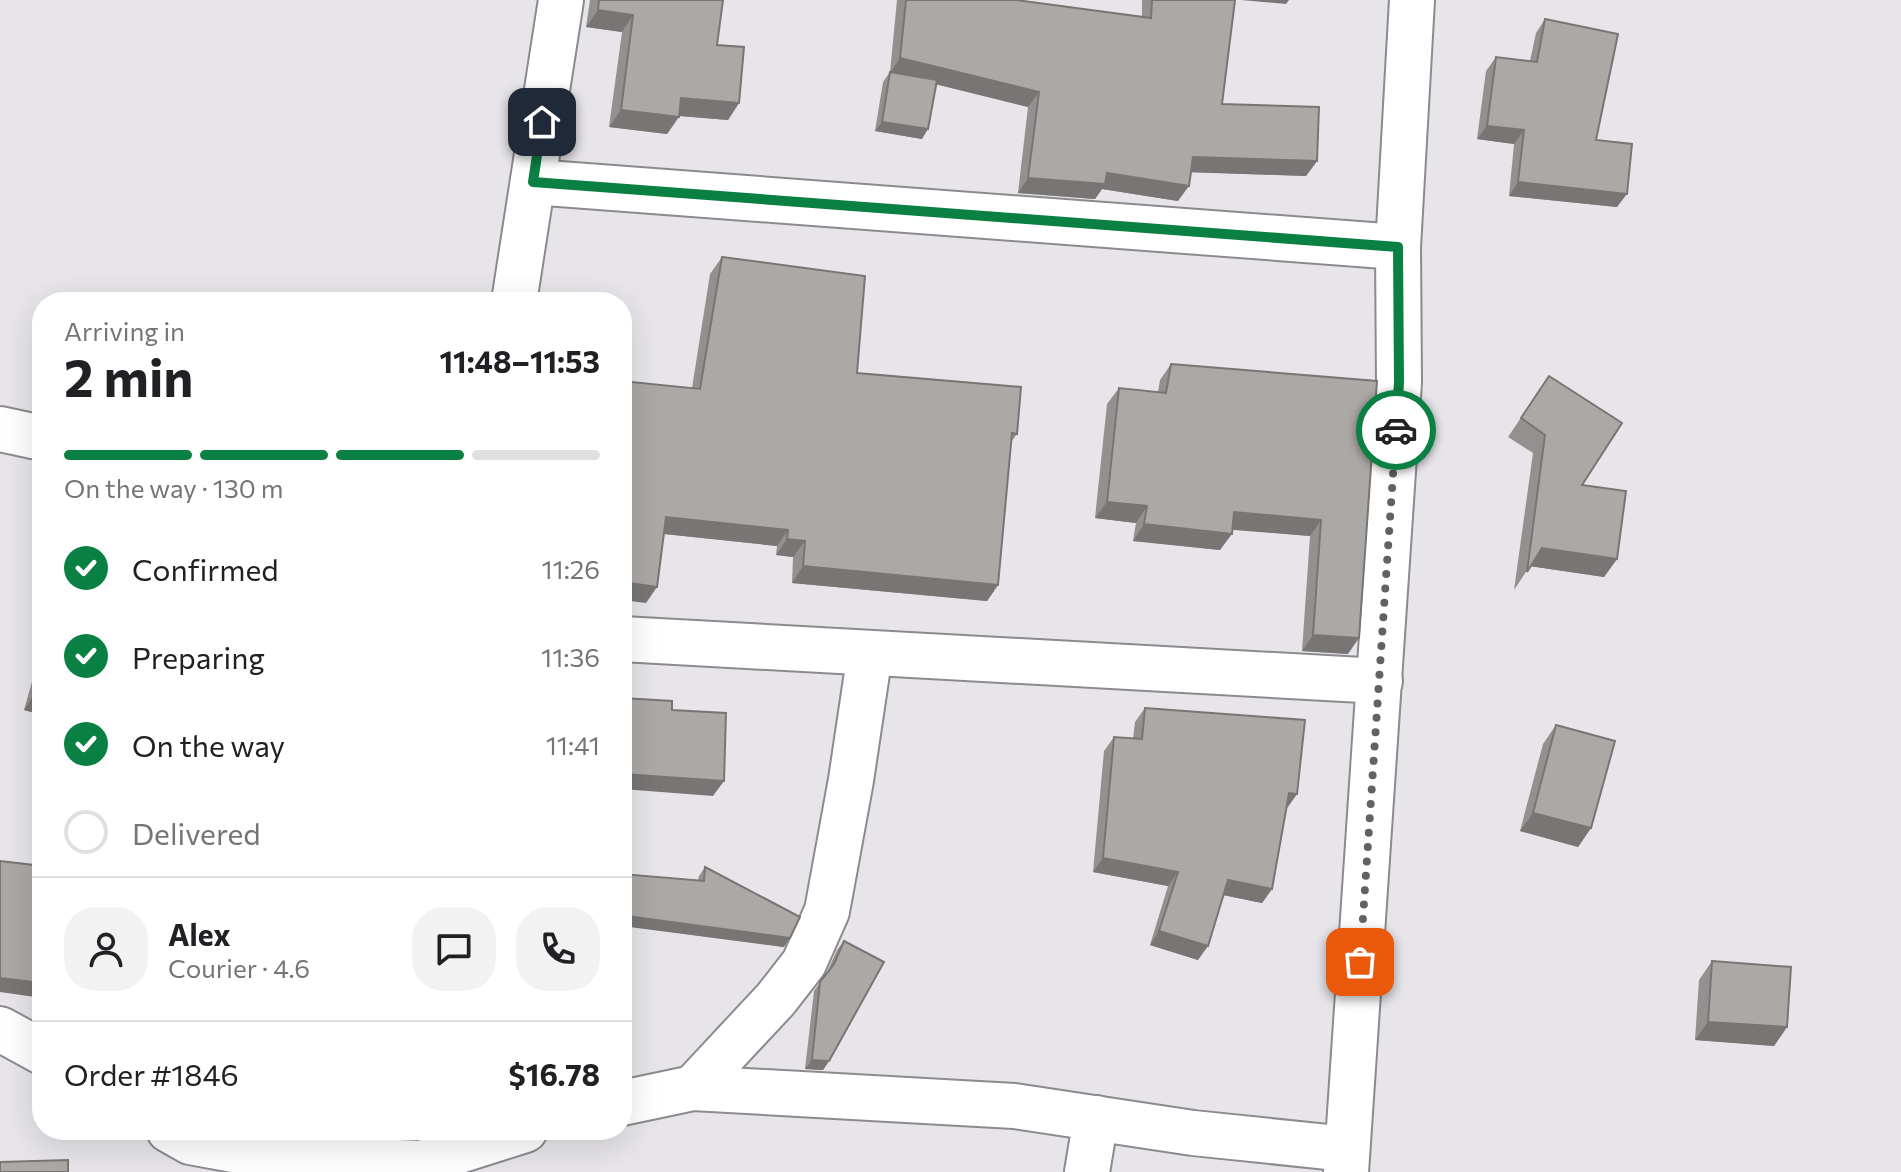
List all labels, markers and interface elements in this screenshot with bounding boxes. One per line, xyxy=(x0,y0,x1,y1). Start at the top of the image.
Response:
pin xyxy=(508,88,576,156)
icon: home xyxy=(520,100,564,144)
text: Arriving in xyxy=(64,315,185,346)
text: 11:48–11:53 xyxy=(439,342,600,379)
text: 2 min xyxy=(64,344,193,408)
courier xyxy=(1356,390,1436,470)
icon: car xyxy=(1374,408,1418,452)
text: On the way · 130 m xyxy=(64,472,283,503)
icon: check xyxy=(64,546,108,590)
text: Confirmed xyxy=(132,550,279,587)
text: 11:26 xyxy=(542,553,600,584)
icon: check xyxy=(64,634,108,678)
text: Preparing xyxy=(132,638,265,675)
text: 11:36 xyxy=(541,641,600,672)
icon: check xyxy=(64,722,108,766)
text: On the way xyxy=(132,726,285,763)
text: 11:41 xyxy=(546,729,600,760)
text: Delivered xyxy=(132,814,261,851)
button: person xyxy=(64,907,148,991)
button: chat xyxy=(412,907,496,991)
button: phone xyxy=(516,907,600,991)
text: Alex xyxy=(168,915,231,952)
pin xyxy=(1326,928,1394,996)
icon: bag xyxy=(1338,940,1382,984)
text: Courier · 4.6 xyxy=(168,952,310,983)
text: Order #1846 xyxy=(64,1055,239,1092)
text: $16.78 xyxy=(509,1055,600,1092)

